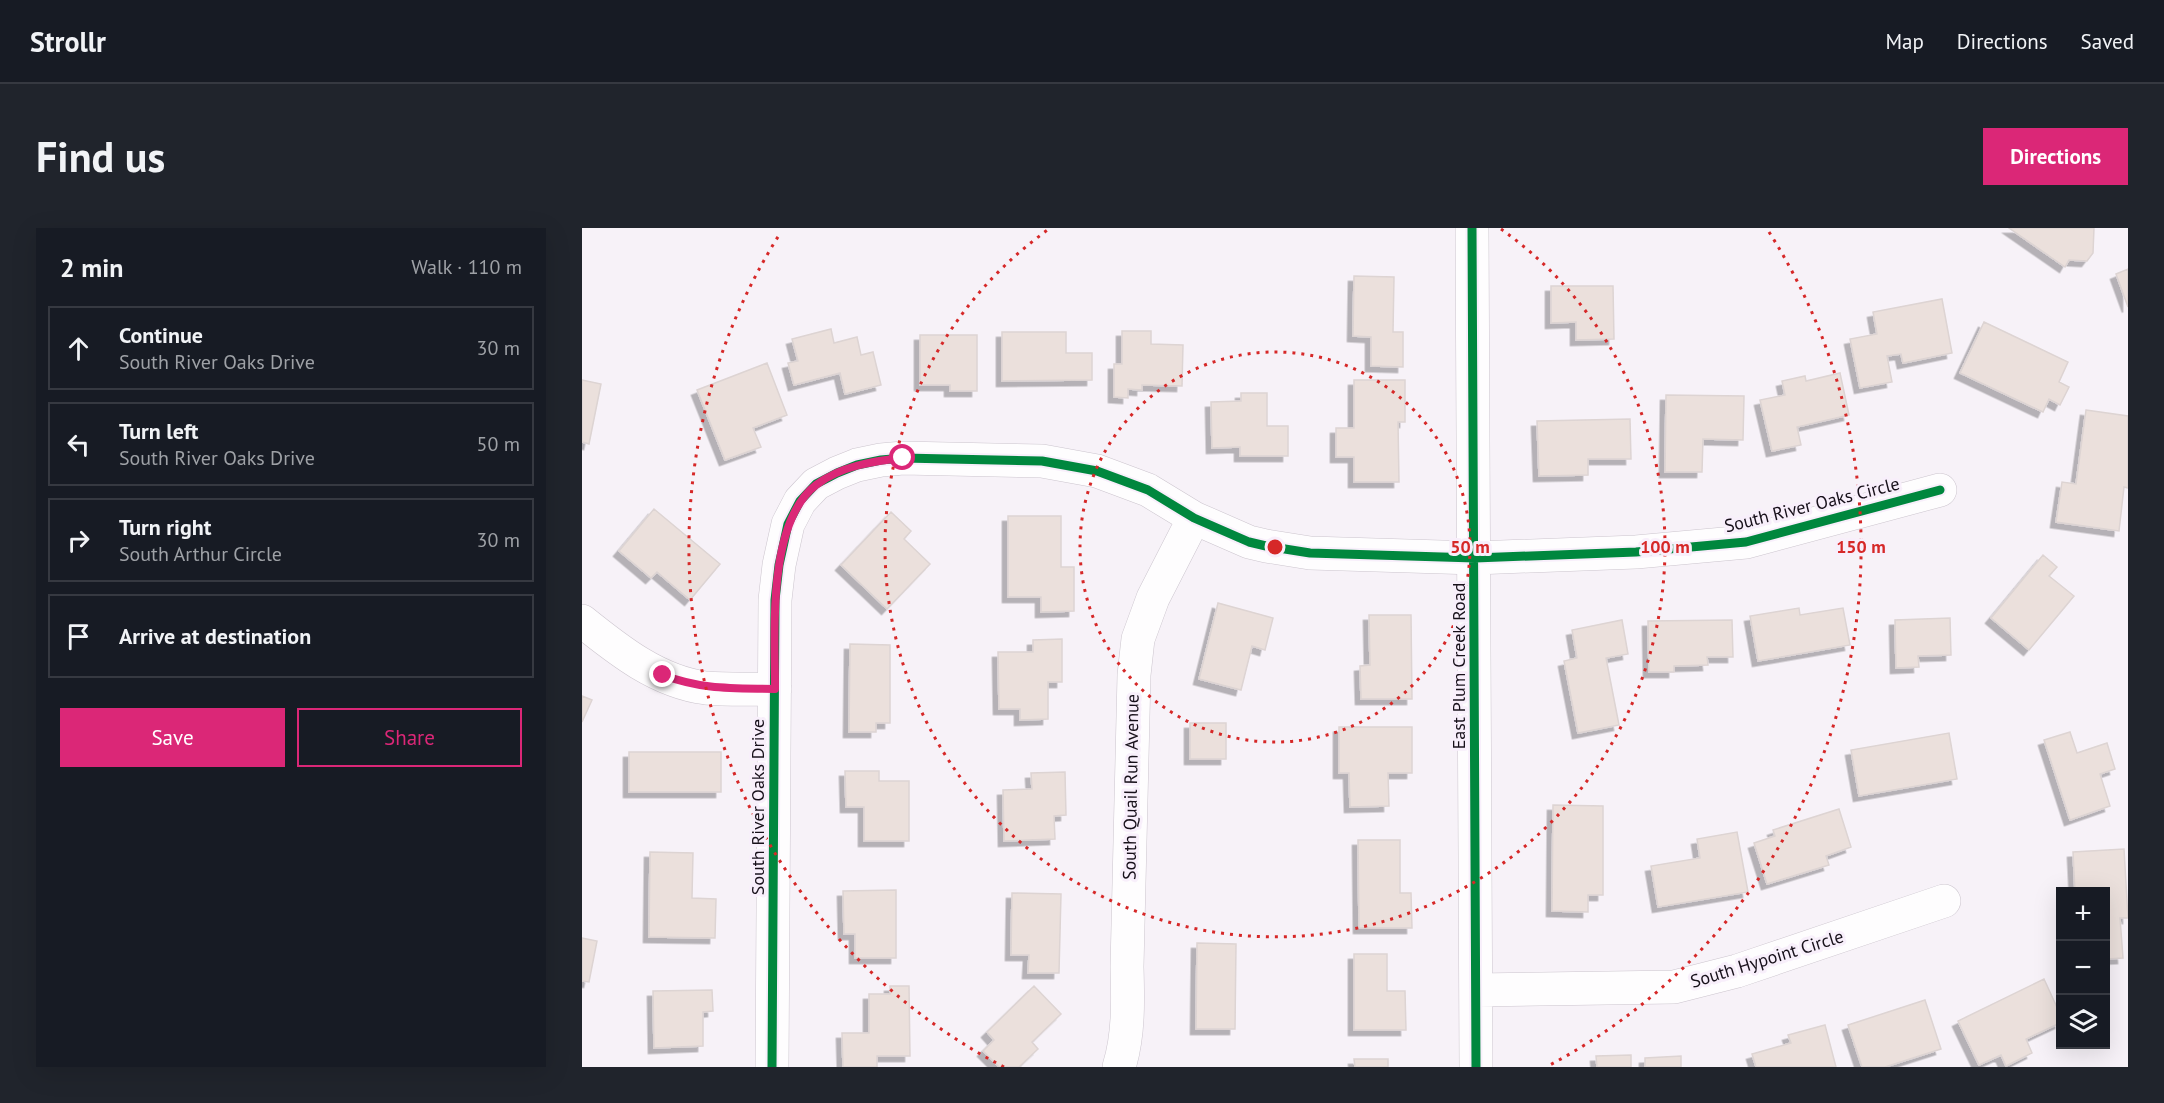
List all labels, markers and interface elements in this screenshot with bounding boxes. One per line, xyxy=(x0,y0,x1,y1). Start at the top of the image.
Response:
text: Strollr xyxy=(30,23,106,60)
text: Map xyxy=(1885,28,1924,55)
text: Directions xyxy=(1957,28,2048,55)
text: Saved xyxy=(2081,28,2134,55)
button: Directions xyxy=(1983,128,2128,185)
text: Find us xyxy=(36,129,165,184)
text: 2 min xyxy=(60,251,123,284)
text: Walk · 110 m xyxy=(411,254,522,280)
text: Continue xyxy=(119,321,203,349)
icon: ahead xyxy=(62,332,95,365)
text: 30 m xyxy=(477,335,520,361)
text: South River Oaks Drive xyxy=(119,349,315,375)
text: Turn left xyxy=(119,417,199,445)
icon: left xyxy=(62,428,95,461)
text: 50 m xyxy=(477,431,520,457)
route start xyxy=(889,444,915,470)
text: South River Oaks Drive xyxy=(119,445,315,471)
street label: South River Oaks Circle xyxy=(1722,472,1902,537)
text: Turn right xyxy=(119,513,211,541)
icon: right xyxy=(62,524,95,557)
text: 30 m xyxy=(477,527,520,553)
text: 50 m xyxy=(1450,535,1490,558)
text: 100 m xyxy=(1640,535,1690,558)
text: 150 m xyxy=(1836,535,1886,558)
centre of rings xyxy=(1265,537,1285,557)
text: South Arthur Circle xyxy=(119,541,282,567)
street label: East Plum Creek Road xyxy=(1447,583,1470,749)
icon: arrive xyxy=(62,620,95,653)
text: Arrive at destination xyxy=(119,622,311,650)
route end xyxy=(649,661,675,687)
street label: South Quail Run Avenue xyxy=(1117,694,1144,880)
button: Save xyxy=(60,708,285,767)
button: Share xyxy=(297,708,522,767)
street label: South River Oaks Drive xyxy=(746,719,769,895)
map controls xyxy=(2056,887,2110,1049)
button: + xyxy=(2056,887,2110,941)
street label: South Hypoint Circle xyxy=(1688,924,1846,993)
button: − xyxy=(2056,941,2110,995)
button: layers xyxy=(2056,995,2110,1049)

